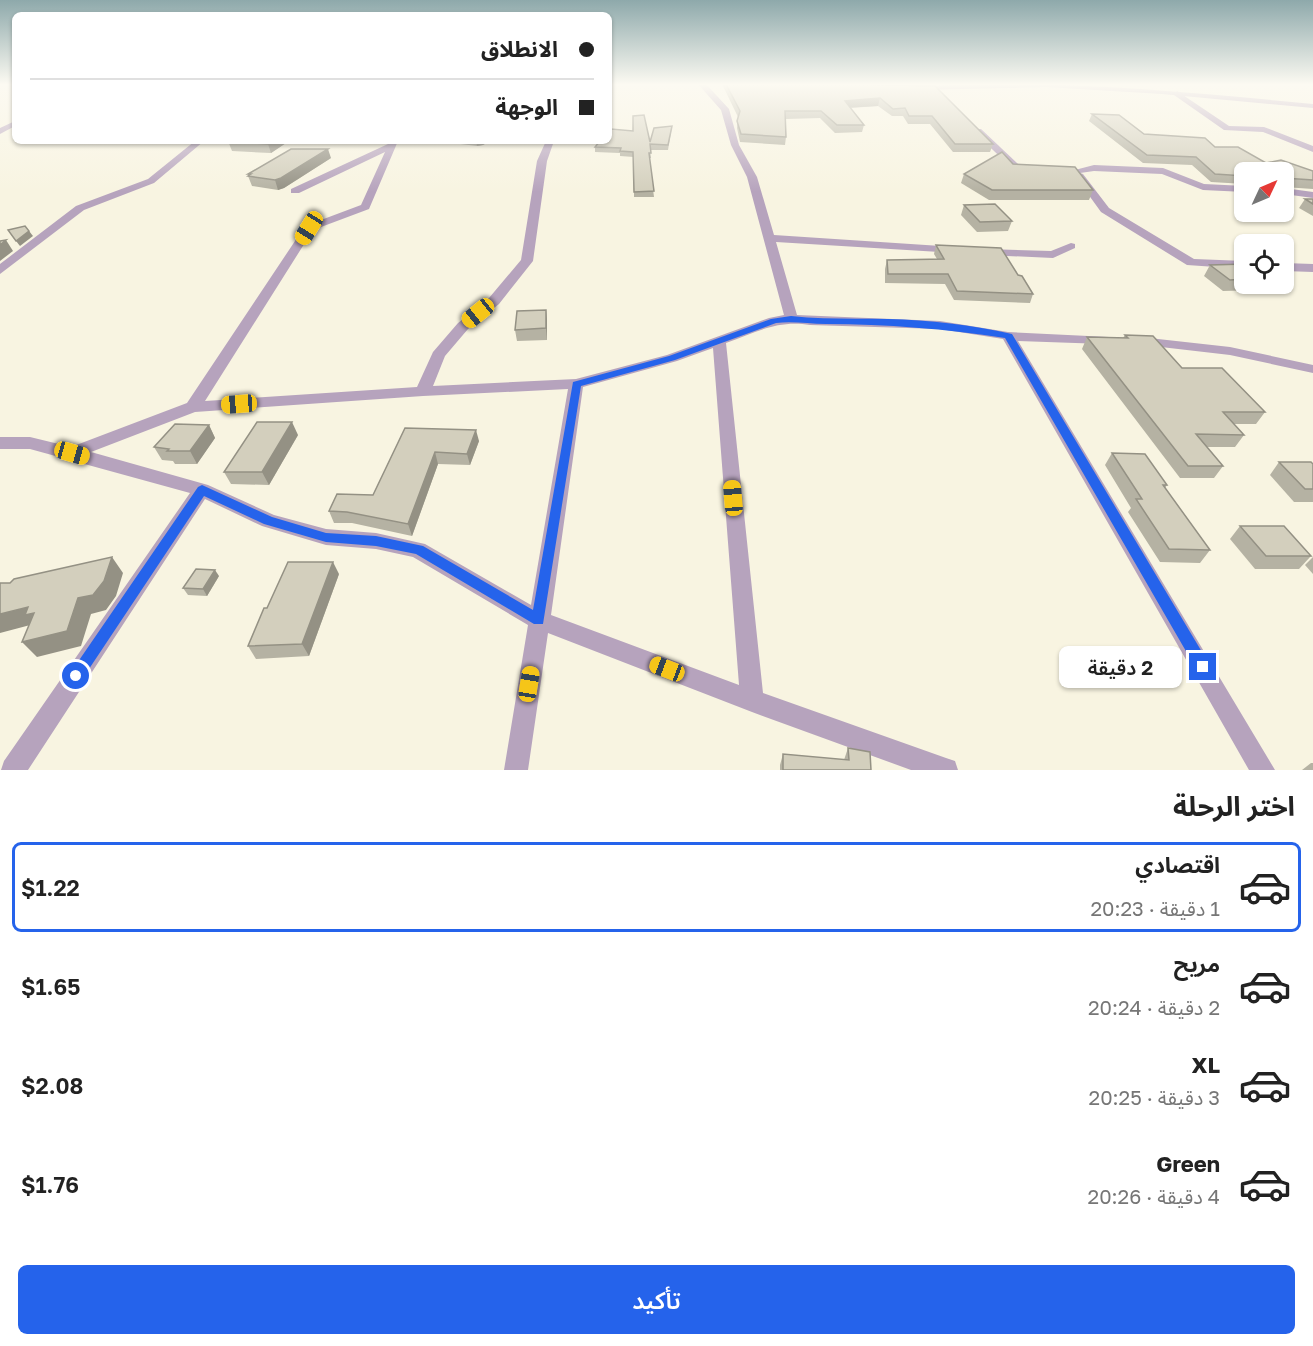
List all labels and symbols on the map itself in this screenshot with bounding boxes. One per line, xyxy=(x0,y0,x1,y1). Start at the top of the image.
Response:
north arrow xyxy=(1234,162,1294,222)
car xyxy=(292,208,326,248)
car xyxy=(458,295,498,331)
car xyxy=(220,394,258,414)
car xyxy=(52,439,92,467)
car xyxy=(722,479,744,517)
callout: 2 دقيقة xyxy=(1059,646,1182,688)
route end xyxy=(1189,653,1216,680)
car xyxy=(647,654,687,684)
route start xyxy=(62,662,89,689)
car xyxy=(517,665,541,703)

